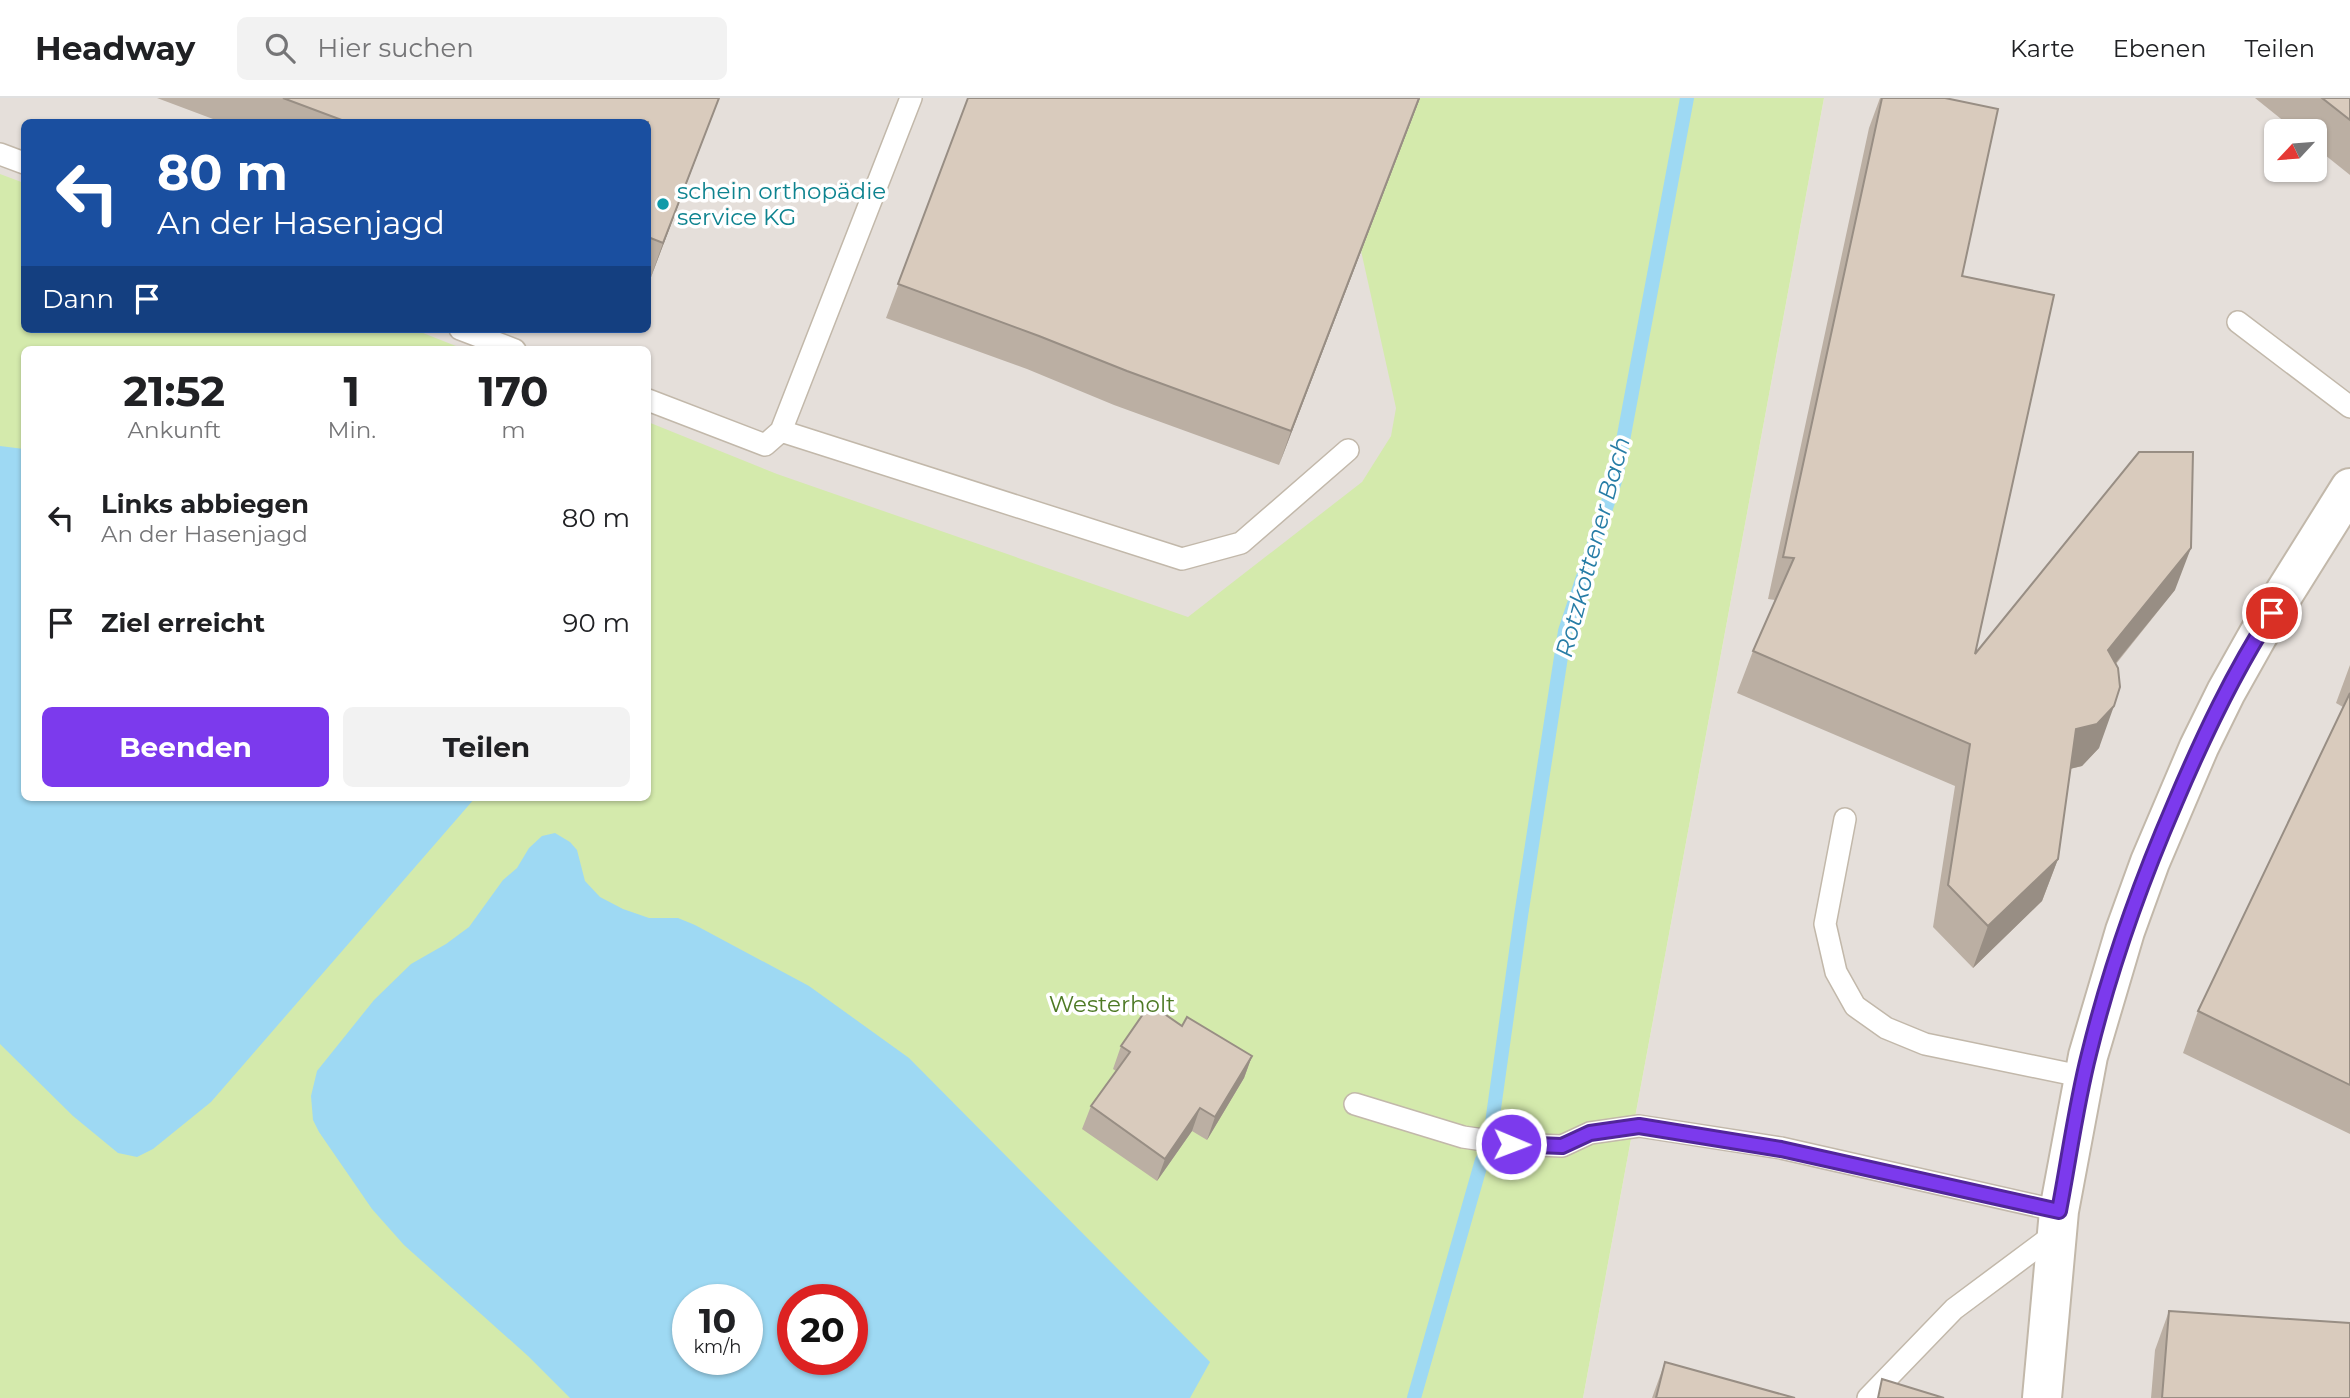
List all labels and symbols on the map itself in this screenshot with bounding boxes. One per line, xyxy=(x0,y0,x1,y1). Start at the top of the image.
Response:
north arrow xyxy=(2264,119,2328,182)
place label: schein orthopädie service KG xyxy=(677,177,886,231)
marker: schein orthopädie service KG xyxy=(655,196,671,212)
water label: Rotzkottener Bach xyxy=(1549,433,1636,660)
pin xyxy=(2242,583,2302,643)
park label: Westerholt xyxy=(1049,990,1175,1018)
position arrow xyxy=(1474,1107,1548,1181)
speed limit sign: 20 xyxy=(777,1284,868,1375)

